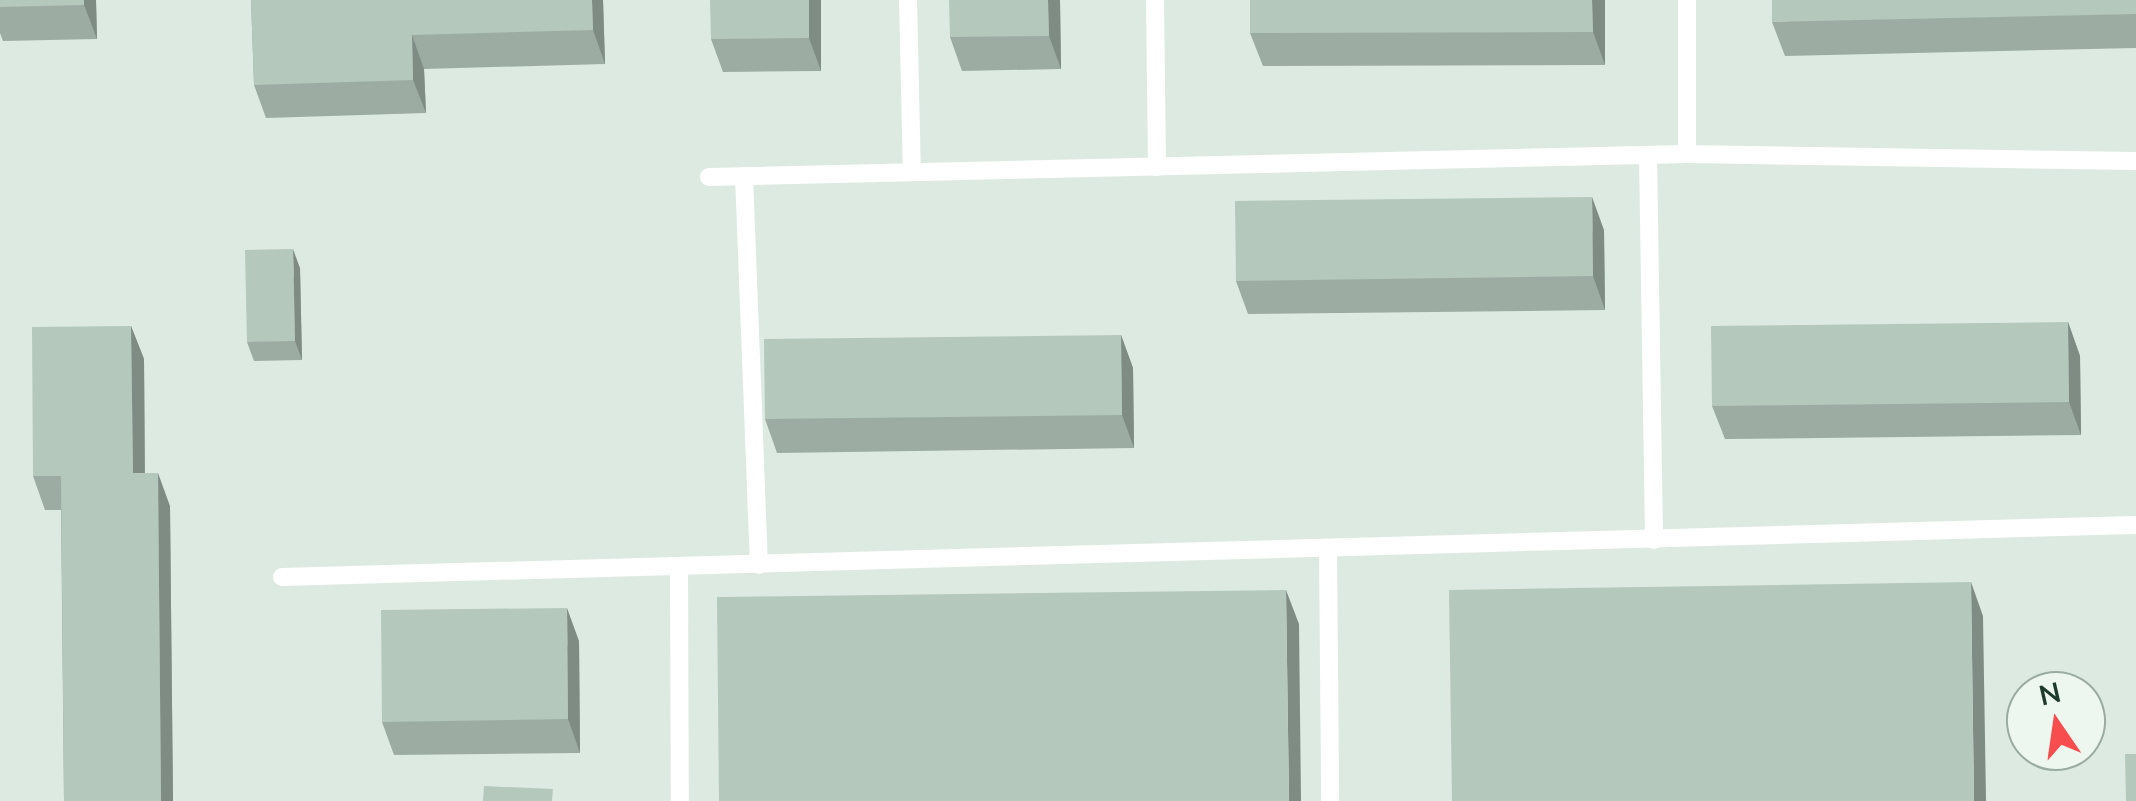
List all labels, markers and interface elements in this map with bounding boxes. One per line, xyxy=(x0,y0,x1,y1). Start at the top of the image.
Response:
north arrow xyxy=(2006,671,2106,771)
text: N xyxy=(2035,674,2064,713)

